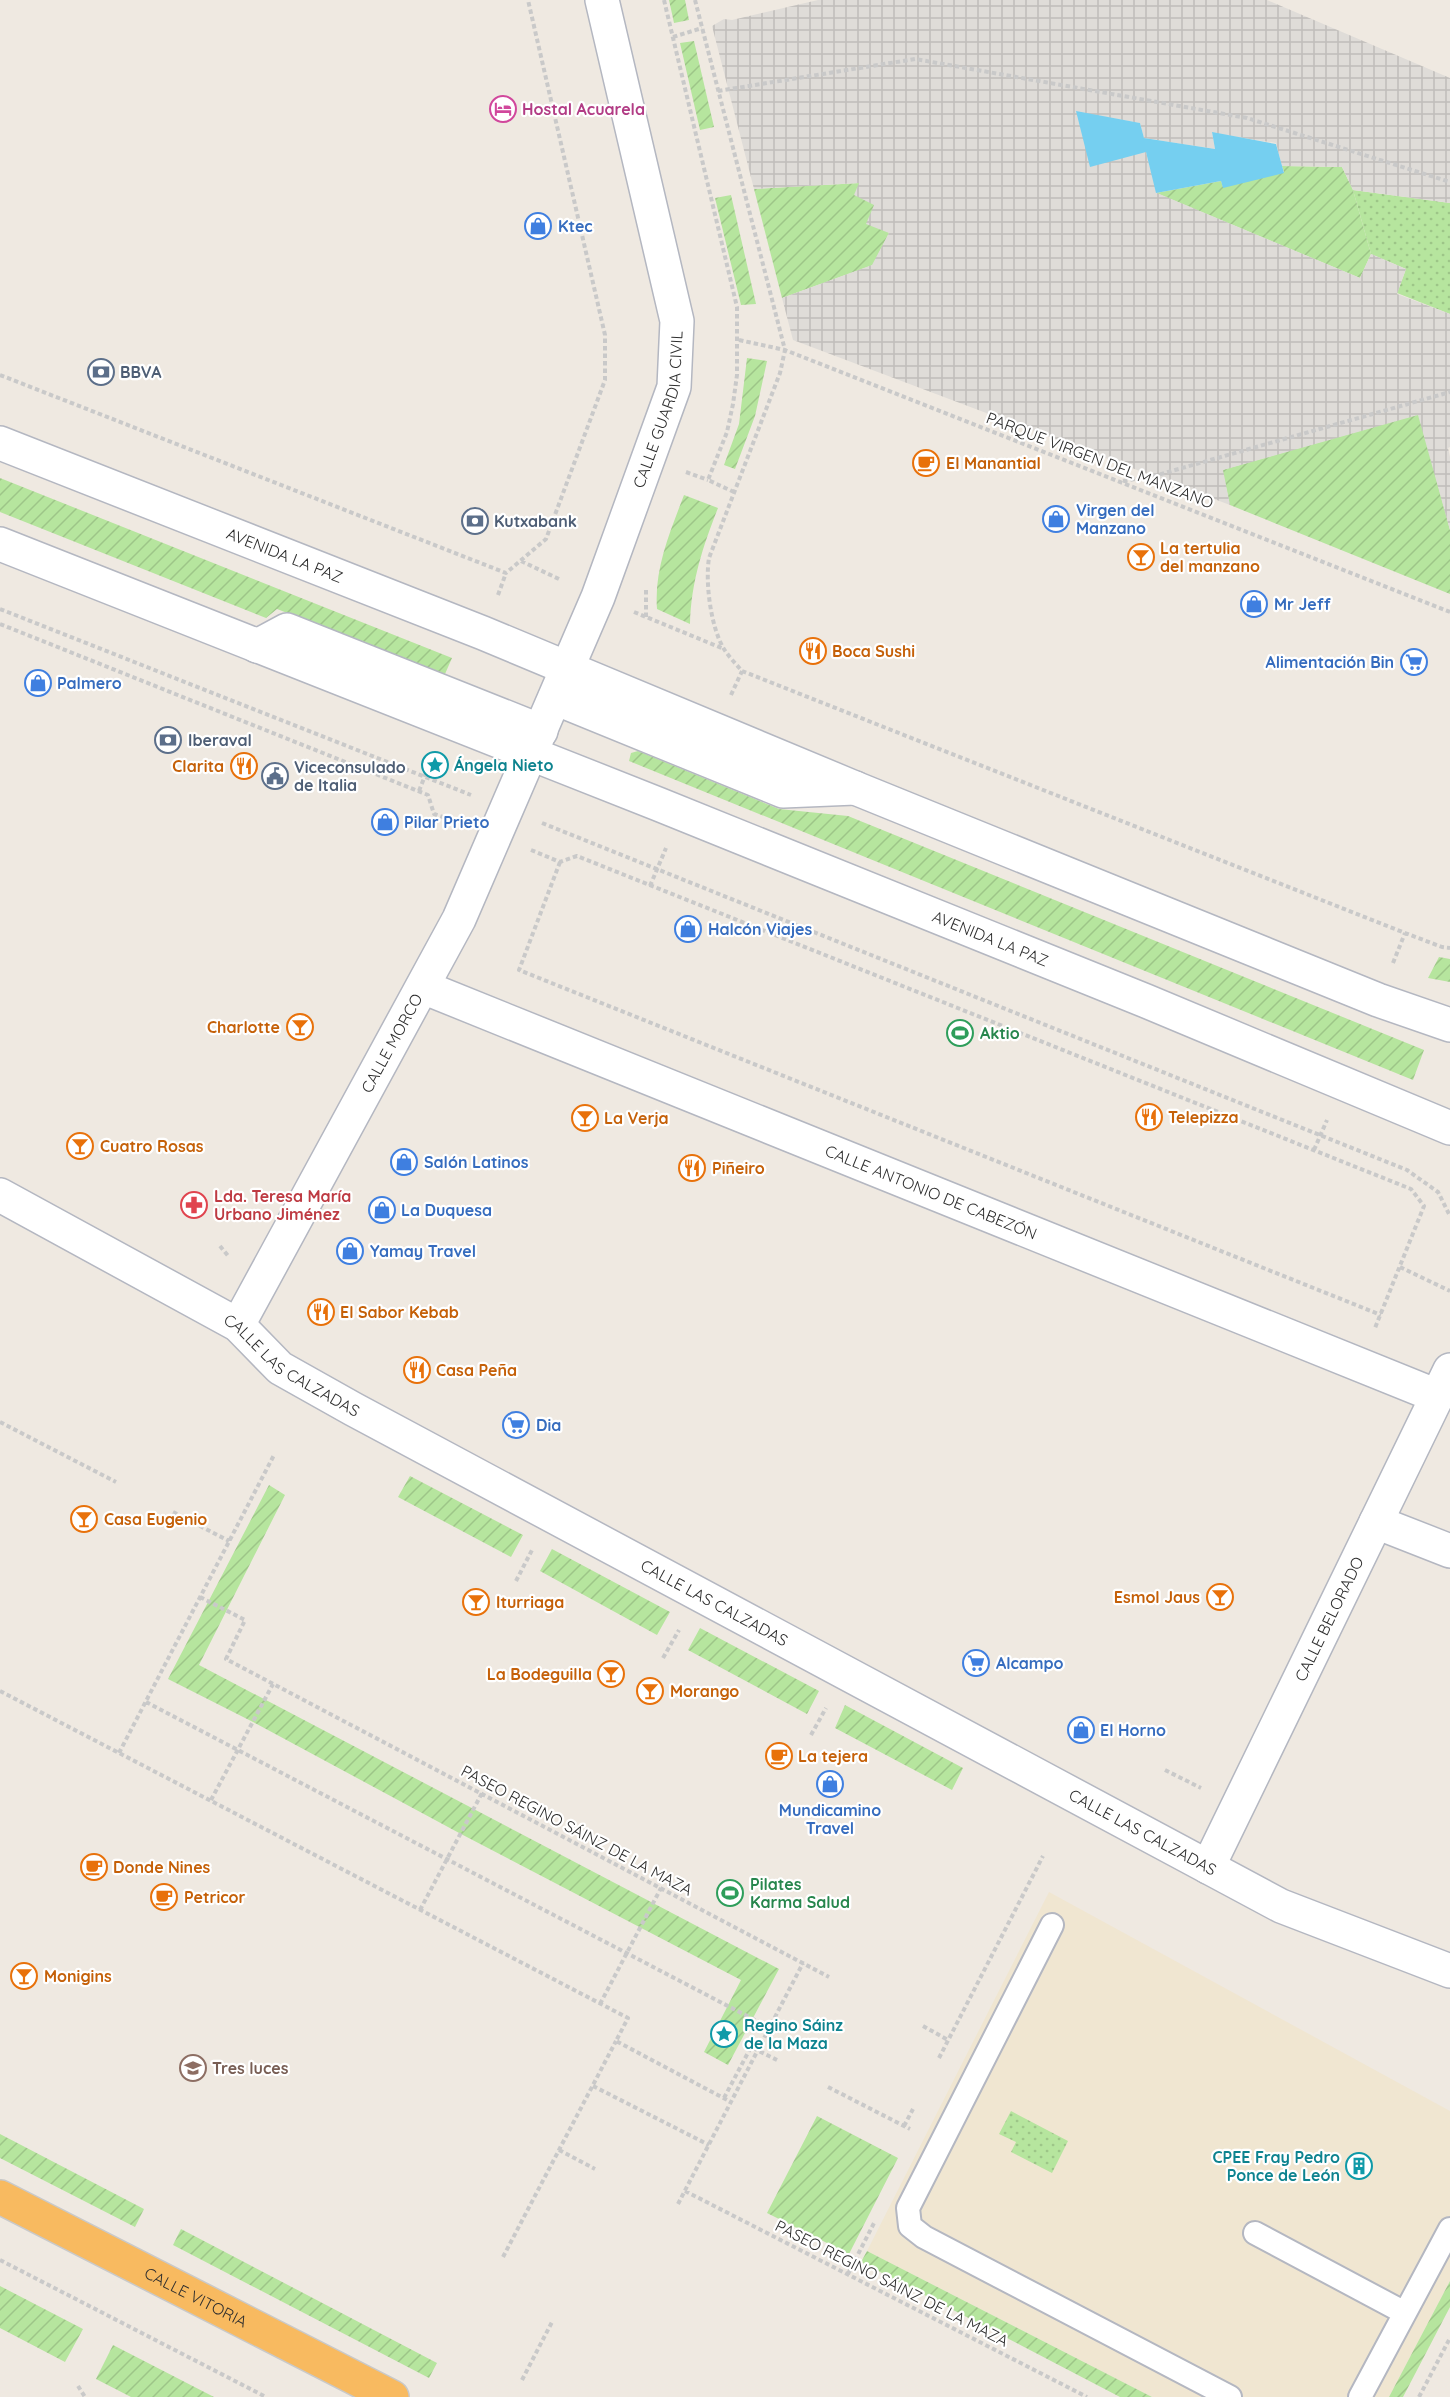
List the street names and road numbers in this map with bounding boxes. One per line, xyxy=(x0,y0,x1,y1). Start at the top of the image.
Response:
street label: CALLE GUARDIA CIVIL xyxy=(628,330,687,491)
street label: PARQUE VIRGEN DEL MANZANO xyxy=(984,407,1216,513)
street label: AVENIDA LA PAZ xyxy=(224,523,346,587)
street label: AVENIDA LA PAZ xyxy=(930,906,1051,971)
street label: CALLE MORCO xyxy=(356,990,427,1096)
street label: CALLE ANTONIO DE CABEZÓN xyxy=(822,1140,1040,1244)
street label: CALLE LAS CALZADAS xyxy=(221,1309,363,1421)
street label: CALLE BELORADO xyxy=(1290,1553,1368,1685)
street label: CALLE LAS CALZADAS xyxy=(637,1555,792,1650)
street label: PASEO REGINO SÁINZ DE LA MAZA xyxy=(458,1760,696,1900)
street label: CALLE LAS CALZADAS xyxy=(1066,1784,1220,1880)
street label: PASEO REGINO SÁINZ DE LA MAZA xyxy=(772,2215,1012,2351)
street label: CALLE VITORIA xyxy=(141,2262,251,2332)

